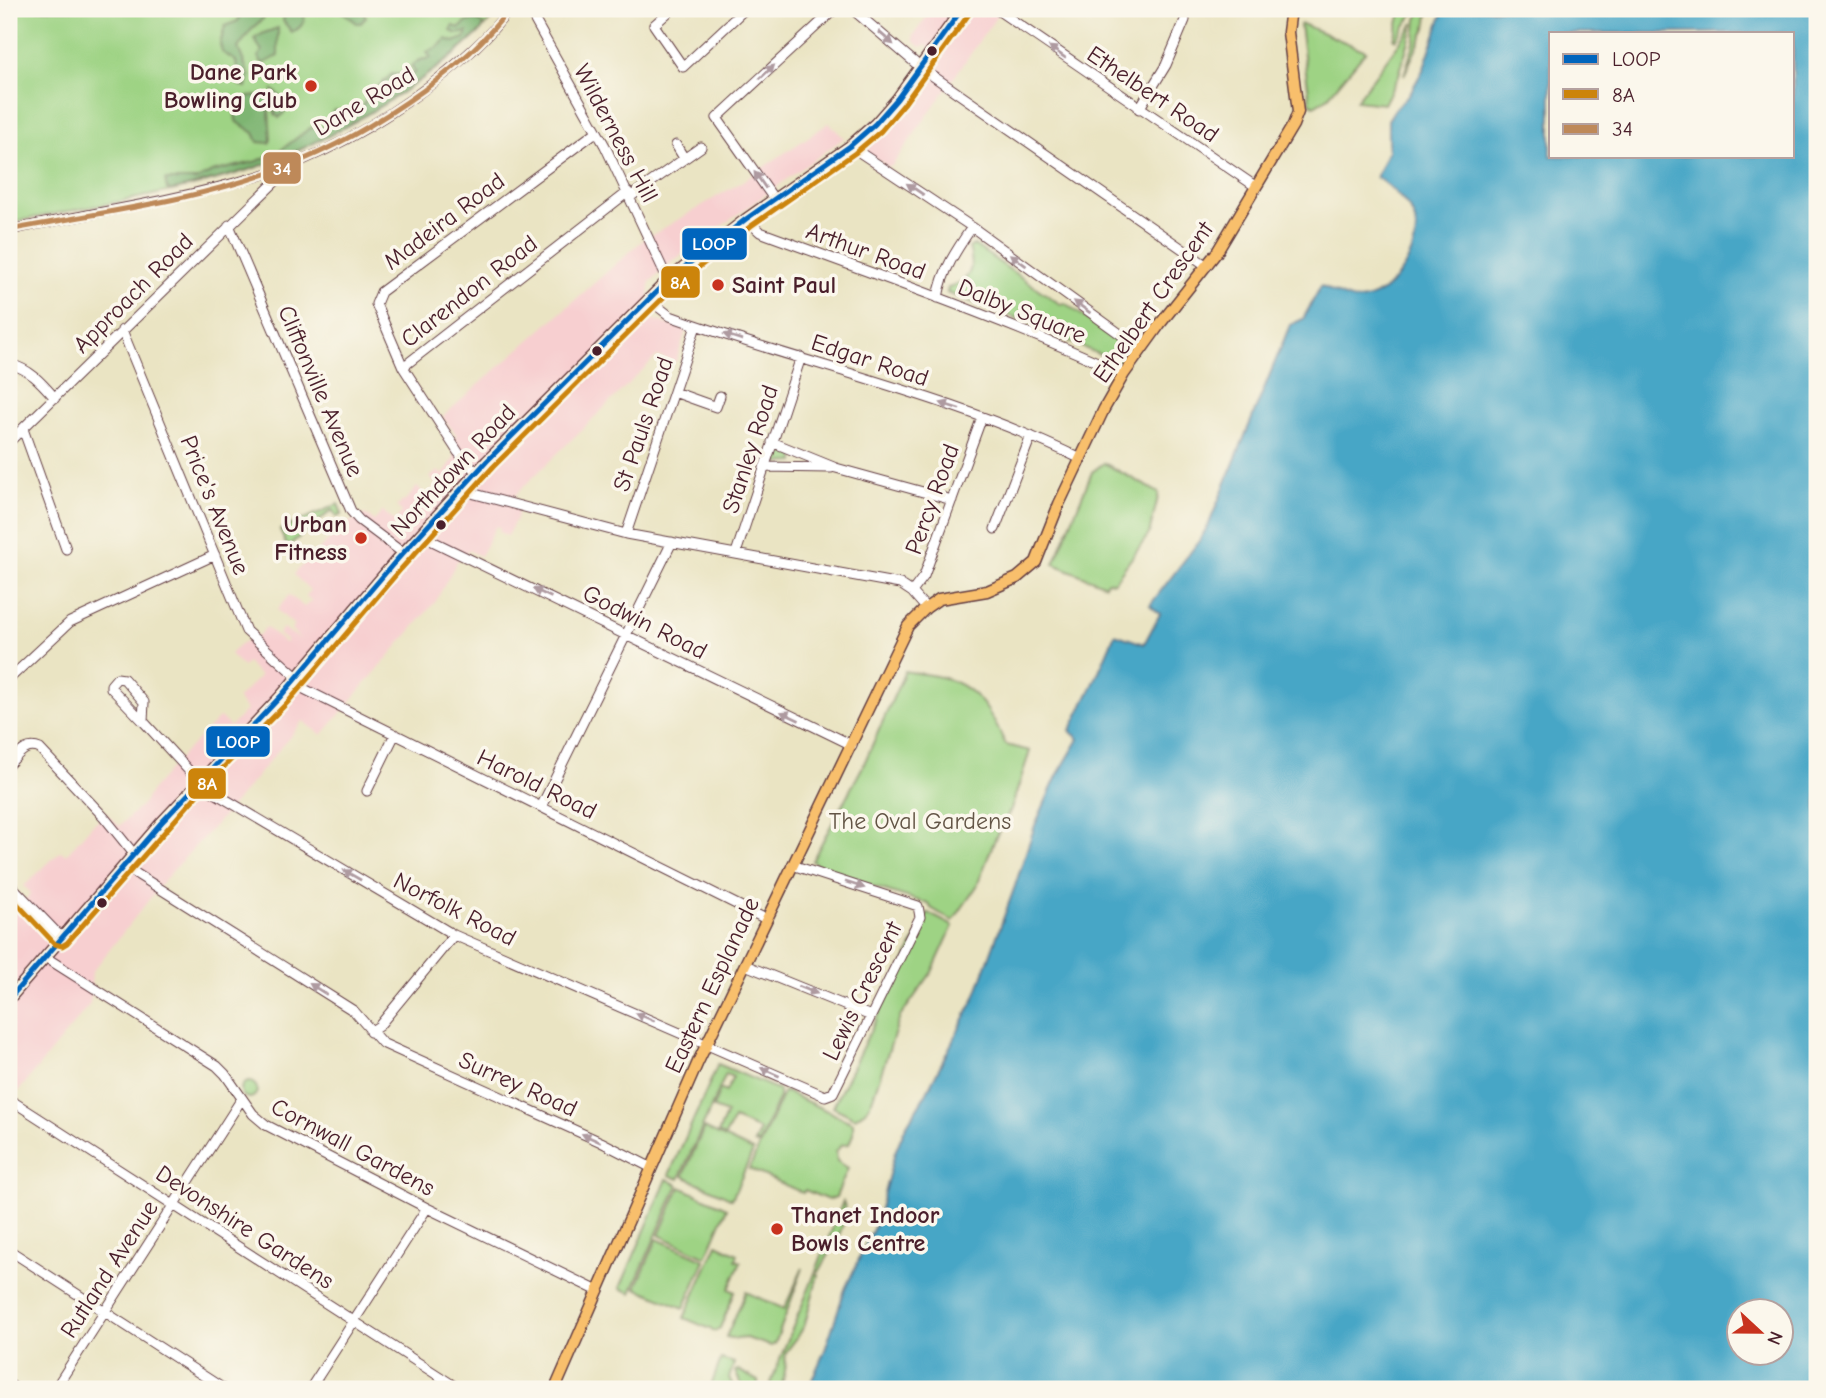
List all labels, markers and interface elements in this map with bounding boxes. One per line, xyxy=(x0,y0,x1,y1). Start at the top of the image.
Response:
one-way arrow xyxy=(877,30,894,45)
legend xyxy=(1549,32,1794,158)
street label: Ethelbert Road xyxy=(1082,40,1224,148)
unlabelled marker xyxy=(925,44,939,58)
one-way arrow xyxy=(1048,45,1066,59)
text: LOOP xyxy=(1612,47,1661,71)
place label: Dane Park Bowling Club xyxy=(164,58,297,114)
street label: Wilderness Hill xyxy=(568,59,664,207)
street label: Dane Road xyxy=(309,60,419,142)
one-way arrow xyxy=(758,64,775,80)
marker: Dane Park Bowling Club xyxy=(303,78,319,94)
text: 8A xyxy=(1612,83,1635,107)
text: 34 xyxy=(1612,117,1633,141)
line badge: 34 xyxy=(262,151,302,185)
text: 34 xyxy=(273,158,291,180)
street label: Madeira Road xyxy=(378,166,510,276)
one-way arrow xyxy=(753,171,767,189)
one-way arrow xyxy=(905,183,925,196)
street label: Ethelbert Crescent xyxy=(1087,215,1220,388)
street label: Arthur Road xyxy=(803,216,929,286)
street label: Approach Road xyxy=(67,227,199,359)
line badge: LOOP xyxy=(681,227,748,261)
street label: Clarendon Road xyxy=(395,229,543,353)
text: LOOP xyxy=(692,233,736,255)
one-way arrow xyxy=(1009,254,1027,268)
line badge: 8A xyxy=(660,265,701,299)
place label: Saint Paul xyxy=(732,271,836,299)
text: 8A xyxy=(670,272,691,294)
street label: Dalby Square xyxy=(954,273,1090,349)
marker: Saint Paul xyxy=(710,277,726,293)
one-way arrow xyxy=(1073,300,1092,314)
street label: Cliftonville Avenue xyxy=(272,301,370,481)
street label: Edgar Road xyxy=(808,328,932,392)
one-way arrow xyxy=(722,331,743,341)
unlabelled marker xyxy=(590,344,604,358)
street label: St Pauls Road xyxy=(607,353,679,495)
street label: Stanley Road xyxy=(716,381,784,517)
street label: Northdown Road xyxy=(385,398,521,542)
one-way arrow xyxy=(939,400,960,411)
street label: Price's Avenue xyxy=(174,431,256,579)
street label: Percy Road xyxy=(899,440,965,558)
place label: Urban Fitness xyxy=(274,510,347,566)
unlabelled marker xyxy=(434,518,448,532)
marker: Urban Fitness xyxy=(353,530,369,546)
street label: Godwin Road xyxy=(578,579,712,665)
one-way arrow xyxy=(532,587,552,598)
one-way arrow xyxy=(780,710,800,721)
line badge: LOOP xyxy=(205,725,271,758)
text: LOOP xyxy=(216,731,260,753)
street label: Harold Road xyxy=(473,743,601,825)
line badge: 8A xyxy=(187,767,227,800)
text: 8A xyxy=(197,773,218,795)
park label: The Oval Gardens xyxy=(829,807,1011,835)
street label: Norfolk Road xyxy=(389,866,521,952)
one-way arrow xyxy=(343,869,362,882)
one-way arrow xyxy=(845,881,866,891)
street label: Eastern Esplanade xyxy=(659,892,765,1078)
unlabelled marker xyxy=(95,896,109,910)
street label: Lewis Crescent xyxy=(816,916,908,1065)
one-way arrow xyxy=(309,983,328,996)
one-way arrow xyxy=(797,985,818,996)
one-way arrow xyxy=(634,1011,655,1022)
street label: Surrey Road xyxy=(454,1045,582,1123)
one-way arrow xyxy=(760,1066,781,1077)
street label: Cornwall Gardens xyxy=(266,1092,440,1202)
one-way arrow xyxy=(581,1132,601,1144)
street label: Devonshire Gardens xyxy=(151,1159,339,1295)
street label: Rutland Avenue xyxy=(54,1195,164,1343)
place label: Thanet Indoor Bowls Centre xyxy=(791,1201,940,1257)
marker: Thanet Indoor Bowls Centre xyxy=(769,1221,785,1237)
north arrow xyxy=(1724,1296,1794,1366)
text: N xyxy=(1762,1328,1787,1348)

